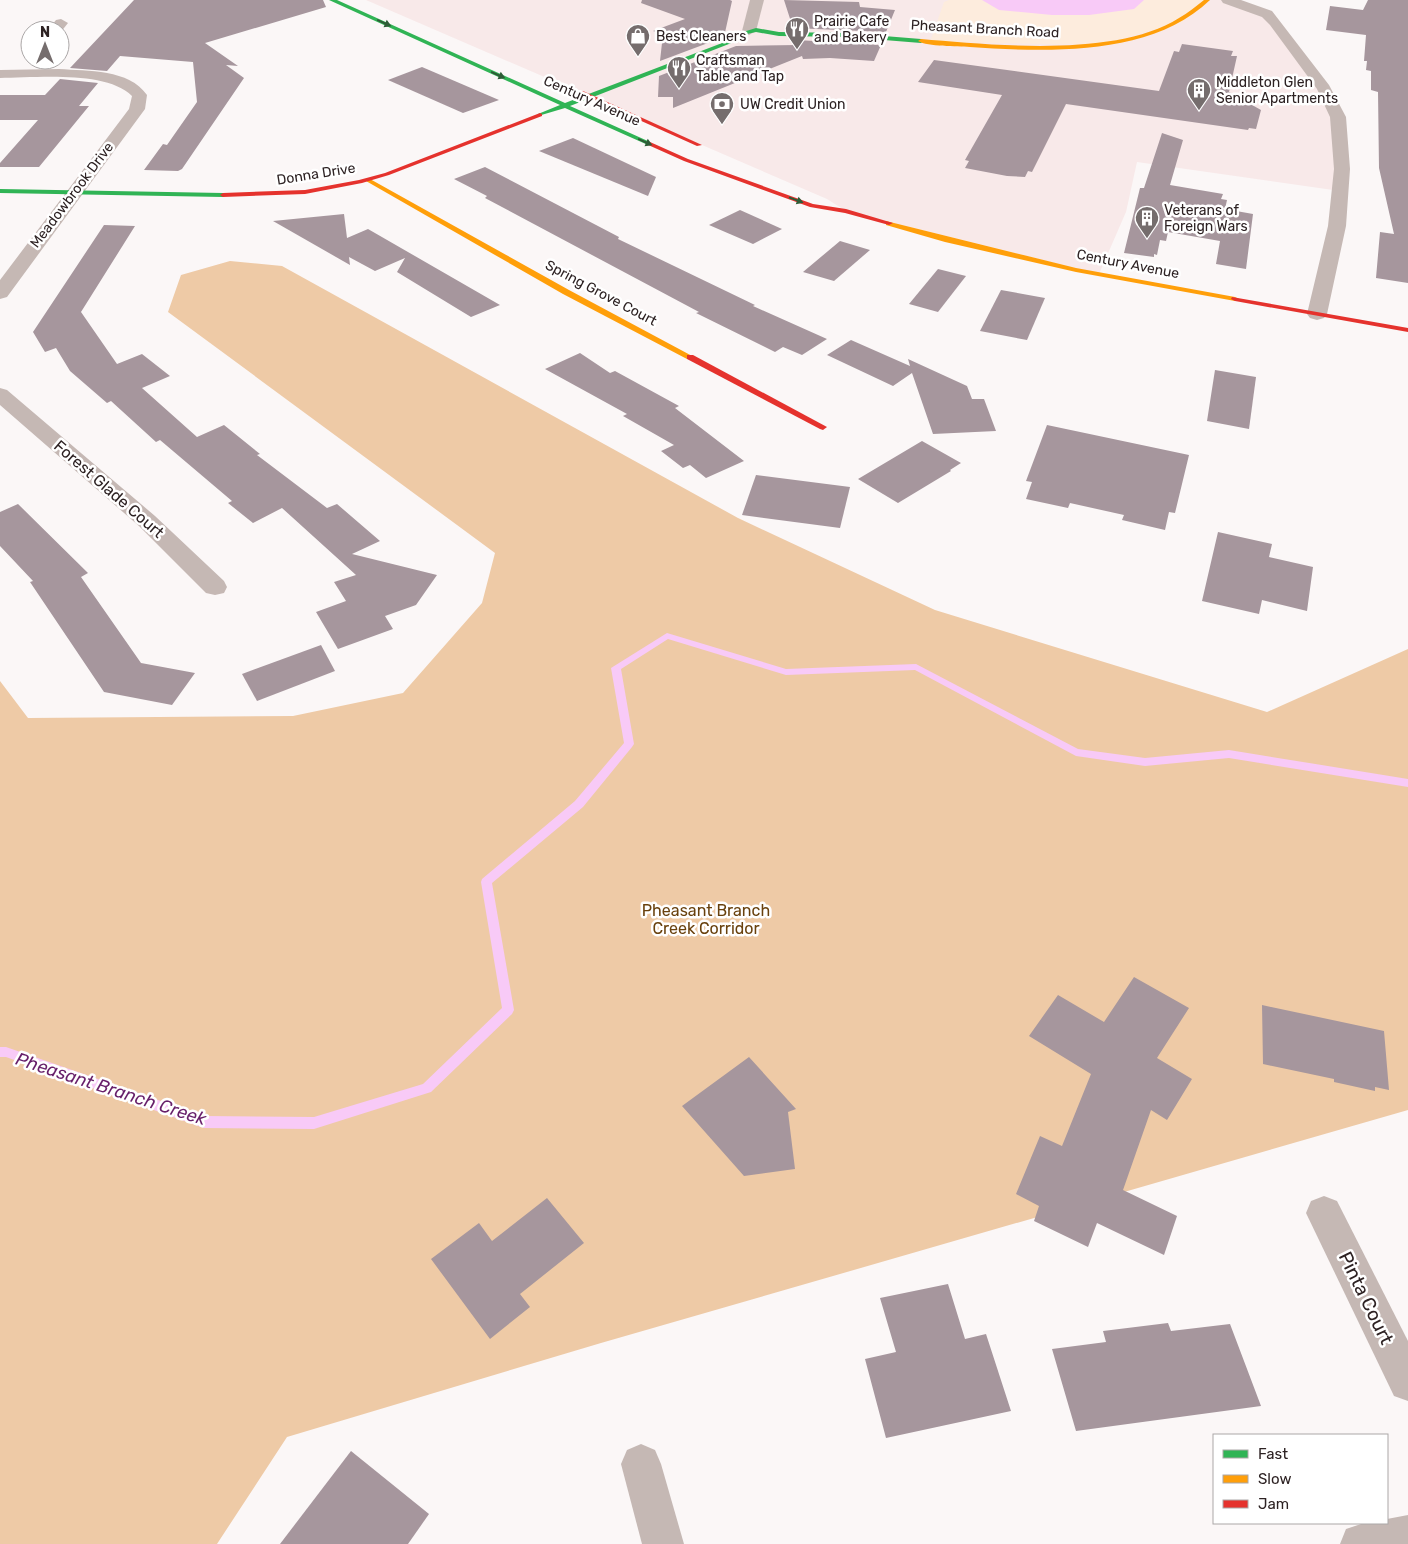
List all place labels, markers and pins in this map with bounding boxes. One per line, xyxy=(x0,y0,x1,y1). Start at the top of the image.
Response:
place label: Prairie Cafe and Bakery xyxy=(814,13,890,46)
restaurant icon: Prairie Cafe and Bakery xyxy=(784,16,810,50)
shop icon: Best Cleaners xyxy=(625,23,651,57)
place label: Best Cleaners xyxy=(656,28,746,45)
place label: Craftsman Table and Tap xyxy=(696,52,784,85)
restaurant icon: Craftsman Table and Tap xyxy=(666,55,692,89)
place label: Middleton Glen Senior Apartments xyxy=(1216,74,1338,107)
building icon: Middleton Glen Senior Apartments xyxy=(1186,77,1212,111)
bank icon: UW Credit Union xyxy=(709,91,735,125)
place label: UW Credit Union xyxy=(740,96,845,113)
place label: Veterans of Foreign Wars xyxy=(1164,202,1248,235)
building icon: Veterans of Foreign Wars xyxy=(1134,205,1160,239)

